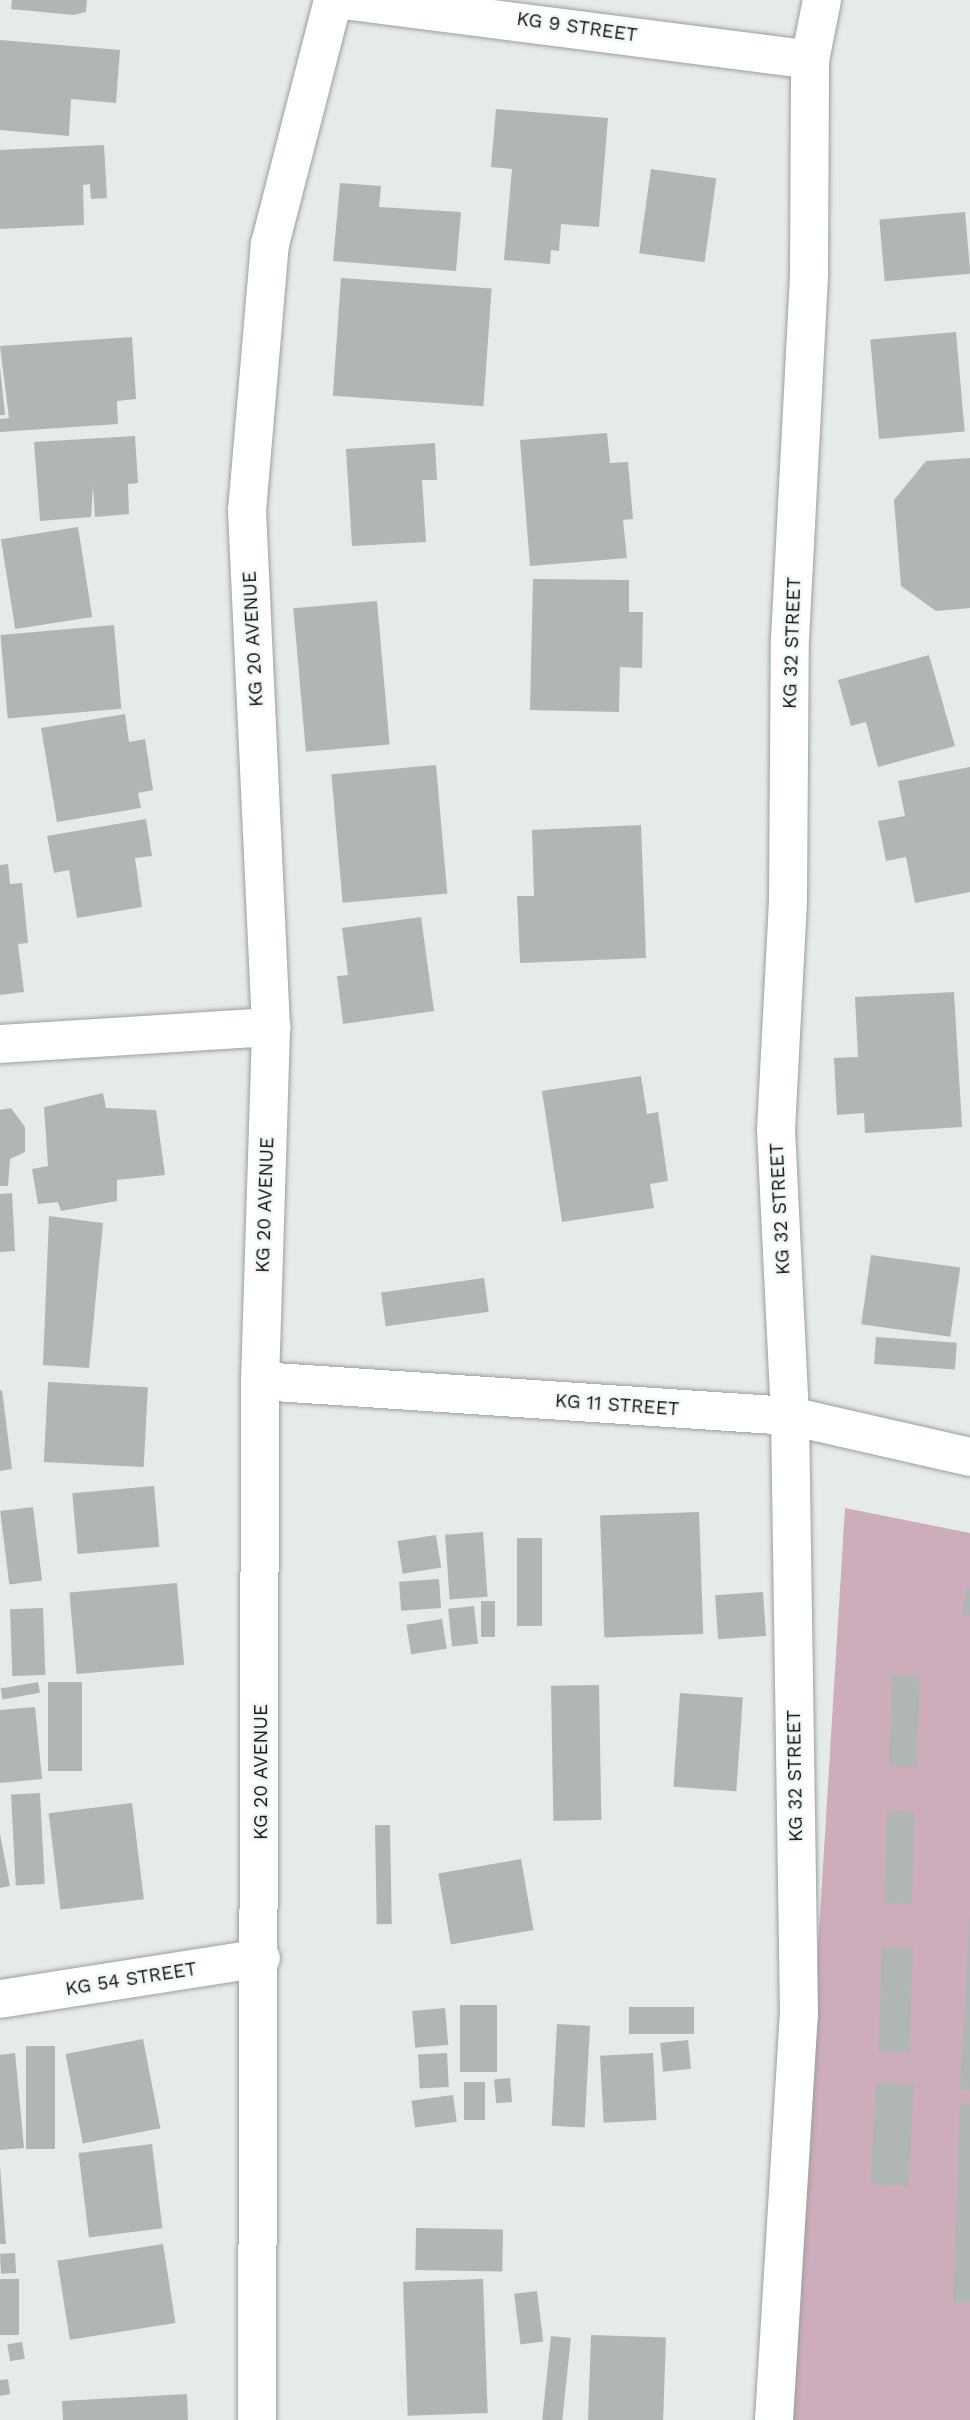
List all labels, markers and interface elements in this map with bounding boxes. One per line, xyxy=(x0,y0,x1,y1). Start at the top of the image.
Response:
street label: KG 9 STREET xyxy=(515,7,639,47)
street label: KG 20 AVENUE xyxy=(238,570,268,708)
street label: KG 32 STREET xyxy=(778,577,806,709)
street label: KG 20 AVENUE xyxy=(251,1136,279,1274)
street label: KG 32 STREET xyxy=(765,1142,795,1276)
street label: KG 11 STREET xyxy=(554,1389,680,1421)
street label: KG 20 AVENUE xyxy=(250,1704,272,1840)
street label: KG 32 STREET xyxy=(782,1710,808,1842)
street label: KG 54 STREET xyxy=(64,1957,198,2001)

